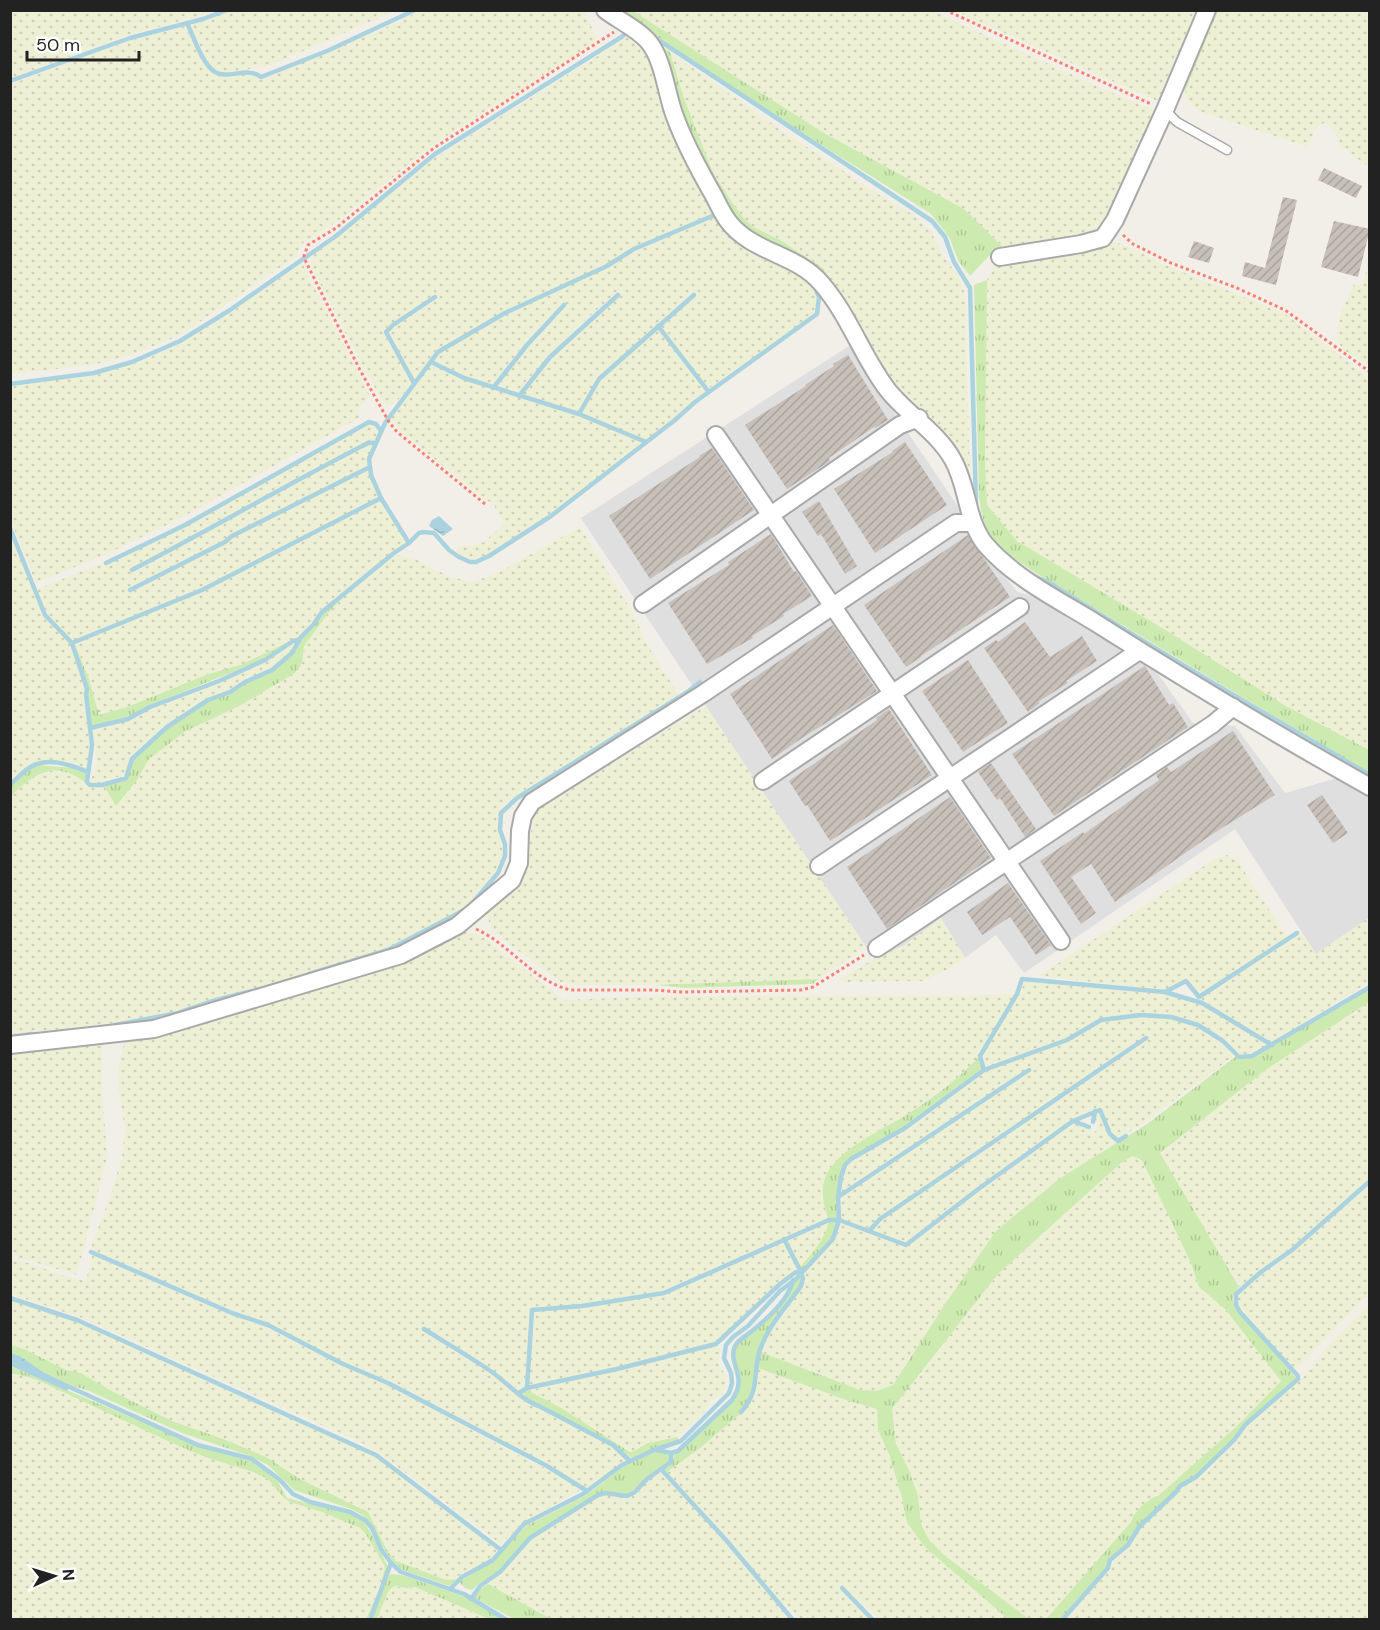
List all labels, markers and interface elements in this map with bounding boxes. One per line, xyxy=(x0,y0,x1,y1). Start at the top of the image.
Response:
scale bar xyxy=(27,24,140,62)
text: 50 m xyxy=(36,33,80,57)
north arrow xyxy=(24,1546,84,1606)
text: N xyxy=(58,1568,79,1582)

